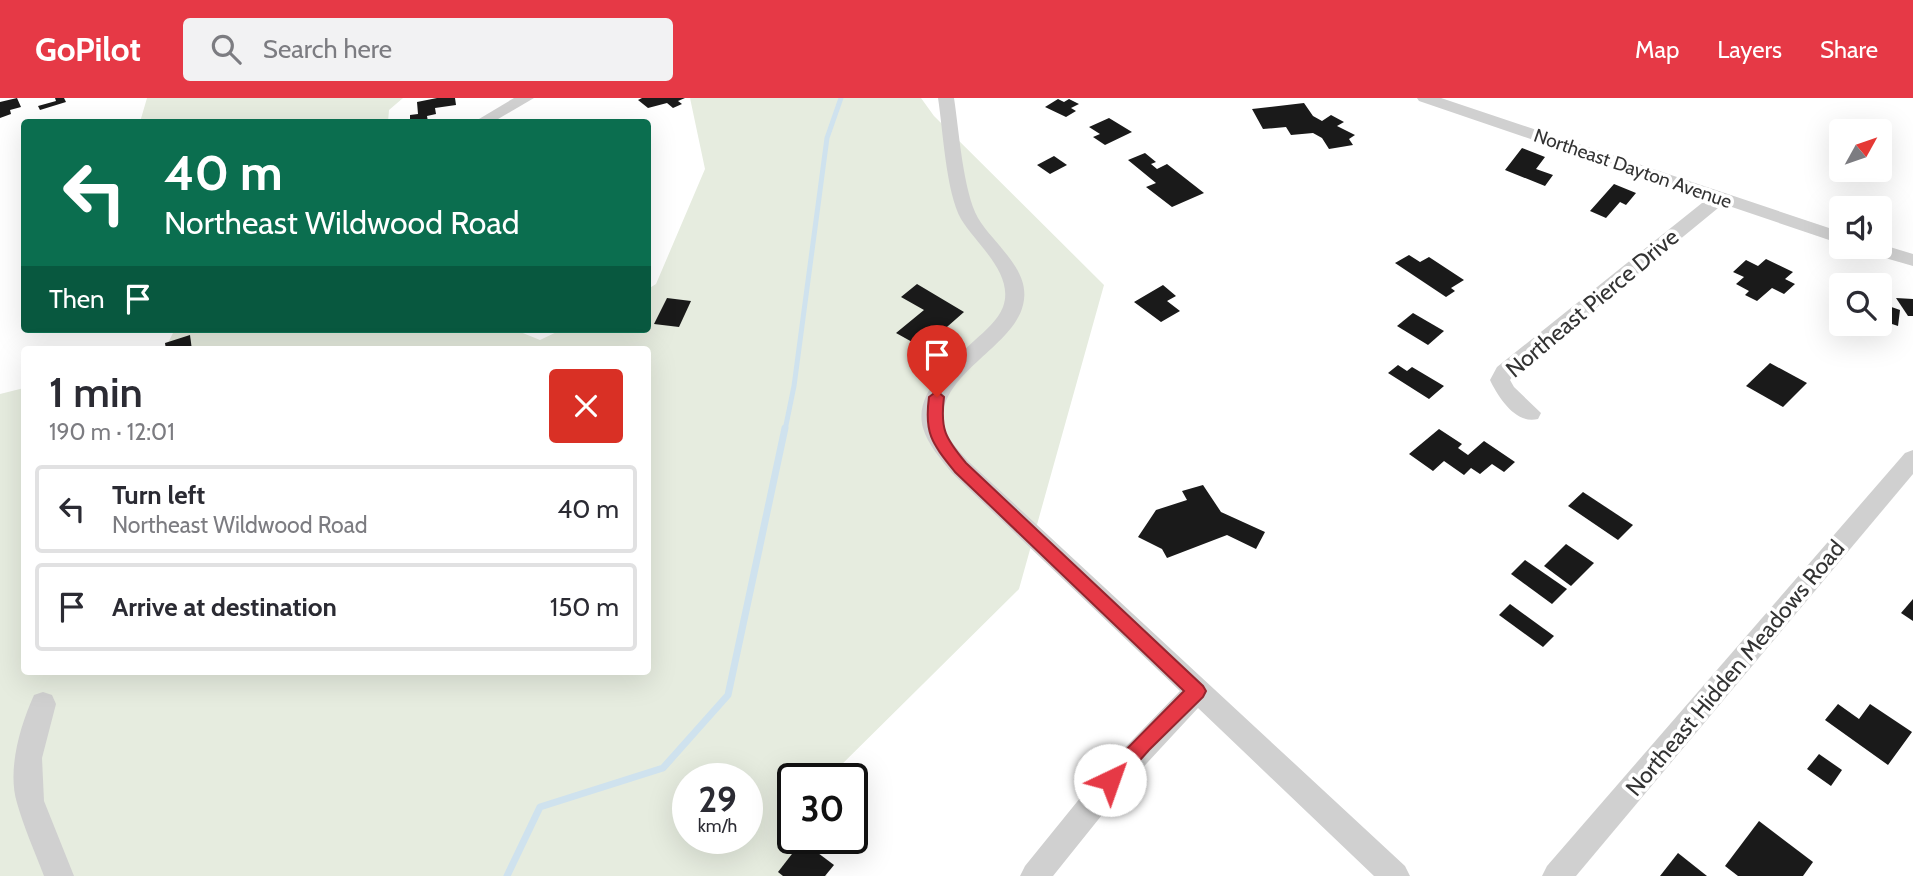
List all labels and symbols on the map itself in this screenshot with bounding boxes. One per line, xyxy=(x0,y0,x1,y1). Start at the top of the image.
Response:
north arrow xyxy=(1829,119,1892,182)
street label: Northeast Dayton Avenue xyxy=(1531,124,1735,213)
street label: Northeast Pierce Drive xyxy=(1500,222,1684,383)
pin xyxy=(907,325,967,397)
street label: Northeast Hidden Meadows Road xyxy=(1620,534,1850,802)
position arrow xyxy=(1073,743,1147,817)
speed limit sign: 30 xyxy=(777,763,868,854)

